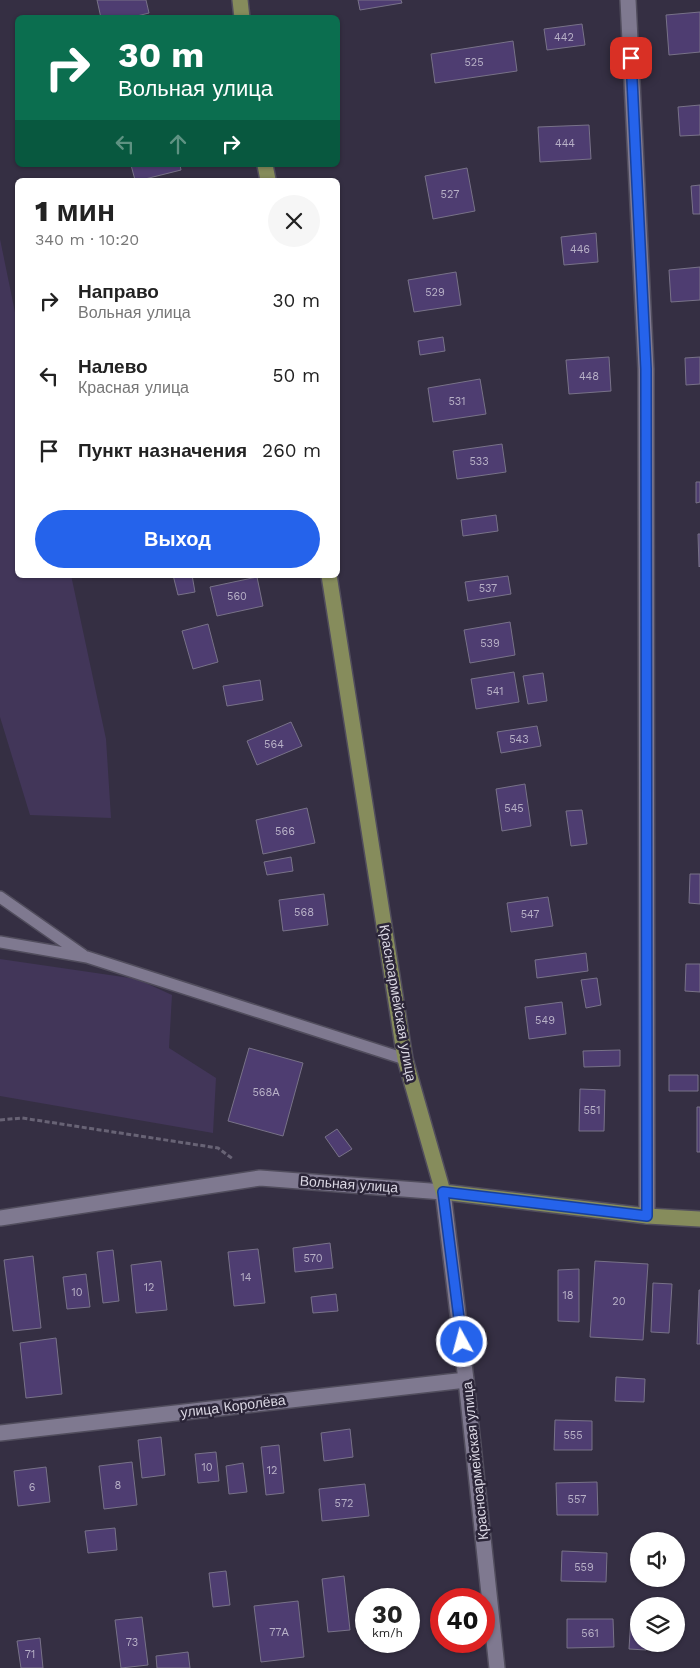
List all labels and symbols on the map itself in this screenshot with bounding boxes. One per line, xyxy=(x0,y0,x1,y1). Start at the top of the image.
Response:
house number: 442 xyxy=(554,31,574,44)
pin xyxy=(610,37,652,79)
house number: 525 xyxy=(464,56,484,69)
house number: 444 xyxy=(555,137,575,150)
house number: 527 xyxy=(441,188,459,201)
house number: 446 xyxy=(570,243,590,256)
house number: 529 xyxy=(425,286,445,299)
house number: 448 xyxy=(579,370,599,383)
house number: 531 xyxy=(448,395,466,408)
house number: 533 xyxy=(469,455,489,468)
house number: 537 xyxy=(479,582,497,595)
house number: 560 xyxy=(227,590,247,603)
house number: 539 xyxy=(480,637,500,650)
house number: 541 xyxy=(486,685,504,698)
house number: 543 xyxy=(509,733,529,746)
house number: 564 xyxy=(264,738,284,751)
house number: 545 xyxy=(504,802,524,815)
house number: 566 xyxy=(275,825,295,838)
house number: 568 xyxy=(294,906,314,919)
house number: 547 xyxy=(521,908,539,921)
street label: Красноармейская улица xyxy=(376,923,420,1083)
house number: 549 xyxy=(535,1014,555,1027)
house number: 568А xyxy=(252,1086,280,1099)
house number: 551 xyxy=(583,1104,601,1117)
street label: Вольная улица xyxy=(299,1173,399,1195)
house number: 570 xyxy=(303,1252,323,1265)
house number: 14 xyxy=(240,1271,252,1284)
house number: 12 xyxy=(144,1281,154,1294)
house number: 10 xyxy=(71,1286,83,1299)
house number: 18 xyxy=(562,1289,574,1302)
house number: 20 xyxy=(612,1295,626,1308)
position arrow xyxy=(435,1315,487,1367)
street label: Красноармейская улица xyxy=(459,1381,491,1541)
street label: улица Королёва xyxy=(180,1392,287,1420)
house number: 555 xyxy=(563,1429,583,1442)
house number: 10 xyxy=(201,1461,213,1474)
house number: 12 xyxy=(267,1464,277,1477)
house number: 8 xyxy=(115,1479,122,1492)
house number: 6 xyxy=(29,1481,36,1494)
house number: 557 xyxy=(568,1493,586,1506)
house number: 572 xyxy=(335,1497,354,1510)
house number: 559 xyxy=(574,1561,594,1574)
speed limit sign: 40 xyxy=(430,1588,495,1653)
house number: 77А xyxy=(269,1626,289,1639)
house number: 561 xyxy=(581,1627,599,1640)
house number: 73 xyxy=(126,1636,138,1649)
house number: 71 xyxy=(25,1648,35,1661)

